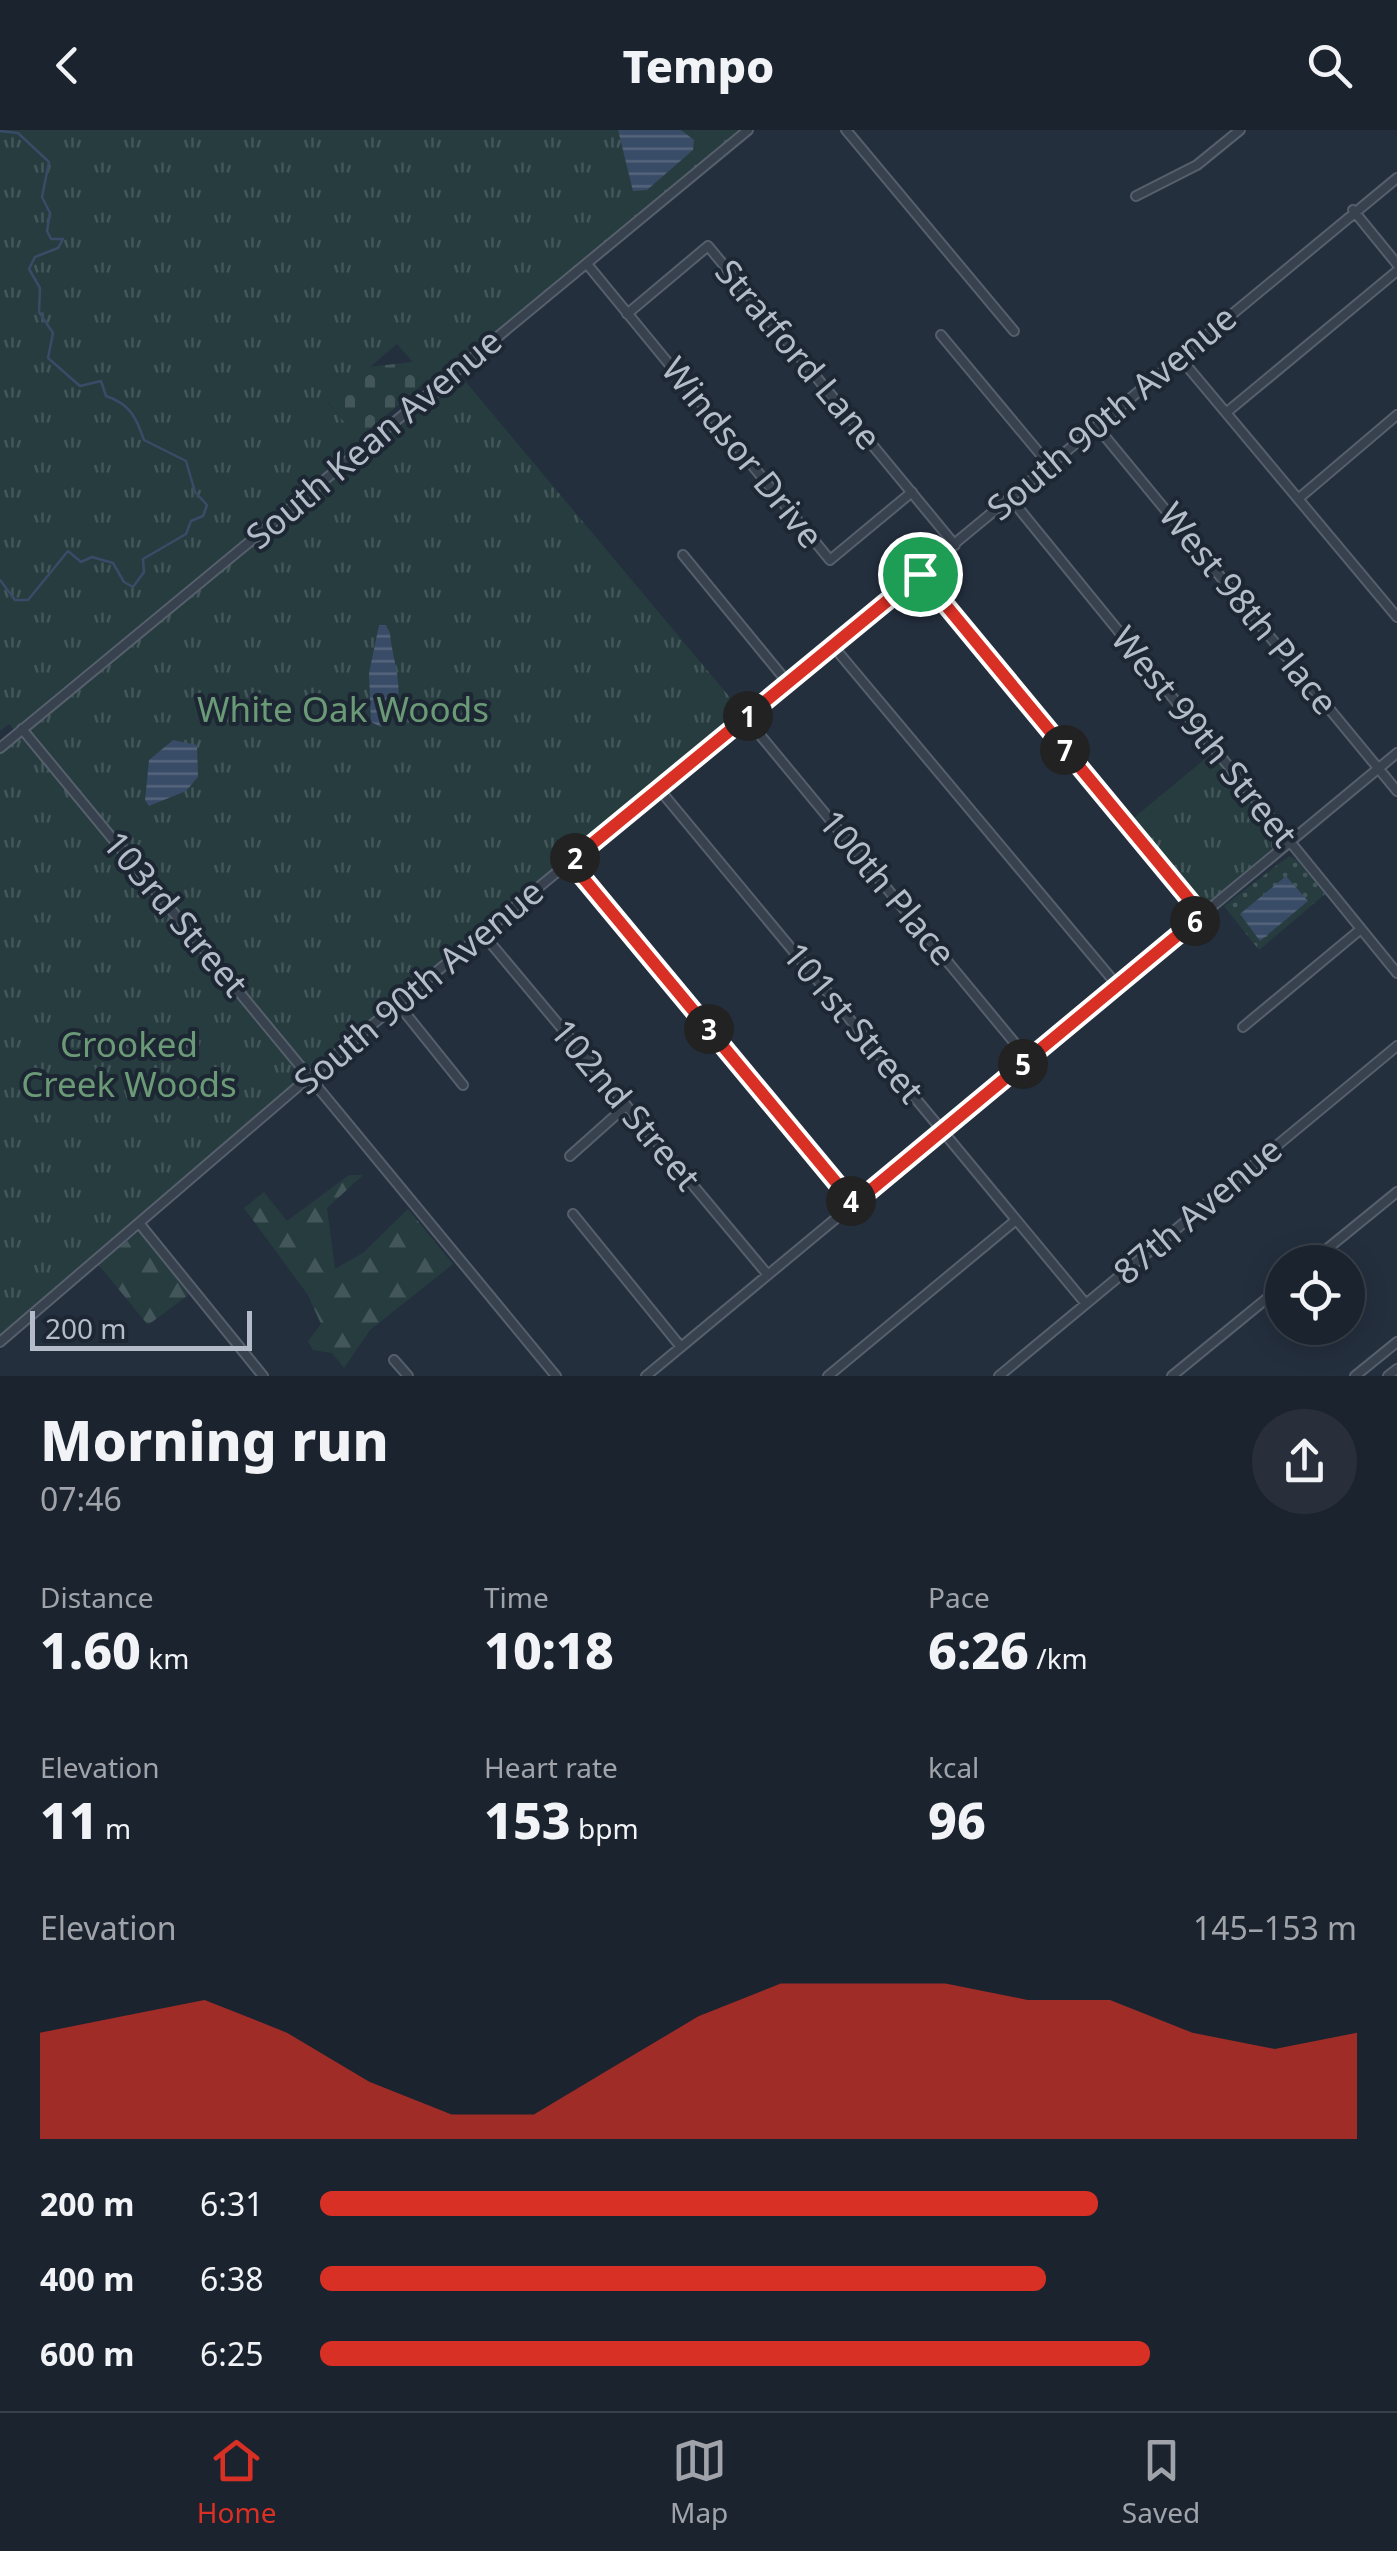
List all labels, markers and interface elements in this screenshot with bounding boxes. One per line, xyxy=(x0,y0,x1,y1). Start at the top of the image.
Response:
text: Tempo xyxy=(623,35,774,96)
icon: back xyxy=(40,38,95,93)
icon: search xyxy=(1302,38,1357,93)
street label: Stratford Lane xyxy=(706,249,893,459)
street label: South 90th Avenue xyxy=(977,294,1246,530)
street label: South Kean Avenue xyxy=(235,317,511,559)
street label: Windsor Drive xyxy=(652,347,835,557)
street label: West 98th Place xyxy=(1149,492,1349,724)
pin xyxy=(878,532,963,617)
icon: arrive xyxy=(893,547,948,602)
street label: West 99th Street xyxy=(1102,616,1309,856)
park label: White Oak Woods xyxy=(197,685,489,732)
pin: 1 xyxy=(723,691,773,741)
text: 1 xyxy=(740,697,756,735)
pin: 7 xyxy=(1040,725,1090,775)
text: 7 xyxy=(1057,731,1073,769)
street label: 100th Place xyxy=(809,799,967,975)
street label: 103rd Street xyxy=(93,820,259,1006)
pin: 2 xyxy=(550,833,600,883)
text: 2 xyxy=(567,839,583,877)
street label: South 90th Avenue xyxy=(284,868,553,1104)
pin: 6 xyxy=(1170,896,1220,946)
text: 6 xyxy=(1187,902,1203,940)
street label: 101st Street xyxy=(773,932,935,1112)
pin: 3 xyxy=(684,1004,734,1054)
street label: 102nd Street xyxy=(541,1008,712,1200)
text: 3 xyxy=(701,1010,717,1048)
park label: Crooked Creek Woods xyxy=(21,1020,237,1107)
pin: 5 xyxy=(998,1039,1048,1089)
text: 5 xyxy=(1015,1045,1031,1083)
street label: 87th Avenue xyxy=(1103,1126,1291,1294)
pin: 4 xyxy=(826,1176,876,1226)
text: 4 xyxy=(843,1182,859,1220)
map controls xyxy=(1265,1245,1365,1345)
button: locate xyxy=(1265,1245,1365,1345)
scale bar xyxy=(30,1306,252,1350)
text: 200 m xyxy=(45,1309,127,1347)
text: Morning run xyxy=(40,1402,389,1477)
button: share xyxy=(1252,1409,1357,1514)
text: 07:46 xyxy=(40,1477,122,1520)
text: Distance xyxy=(40,1578,153,1616)
text: Time xyxy=(484,1578,549,1616)
text: Pace xyxy=(928,1578,990,1616)
text: 1.60 xyxy=(40,1616,141,1684)
text: 10:18 xyxy=(484,1616,614,1684)
text: 6:26 xyxy=(928,1616,1029,1684)
text: km xyxy=(141,1639,189,1677)
text: /km xyxy=(1029,1639,1088,1677)
text: Elevation xyxy=(40,1748,160,1786)
text: Heart rate xyxy=(484,1748,618,1786)
text: kcal xyxy=(928,1748,979,1786)
text: 11 xyxy=(40,1786,98,1854)
text: 153 xyxy=(484,1786,571,1854)
text: 96 xyxy=(928,1786,986,1854)
text: m xyxy=(98,1809,131,1847)
text: bpm xyxy=(571,1809,639,1847)
text: Elevation xyxy=(40,1906,177,1949)
text: 145–153 m xyxy=(1193,1906,1357,1949)
text: 200 m xyxy=(40,2182,134,2225)
text: 6:31 xyxy=(200,2182,264,2225)
text: 400 m xyxy=(40,2257,134,2300)
text: 6:38 xyxy=(200,2257,264,2300)
text: 600 m xyxy=(40,2332,134,2375)
text: 6:25 xyxy=(200,2332,264,2375)
tab: Home xyxy=(197,2433,276,2531)
tab: Map xyxy=(670,2433,728,2531)
tab: Saved xyxy=(1122,2433,1200,2531)

